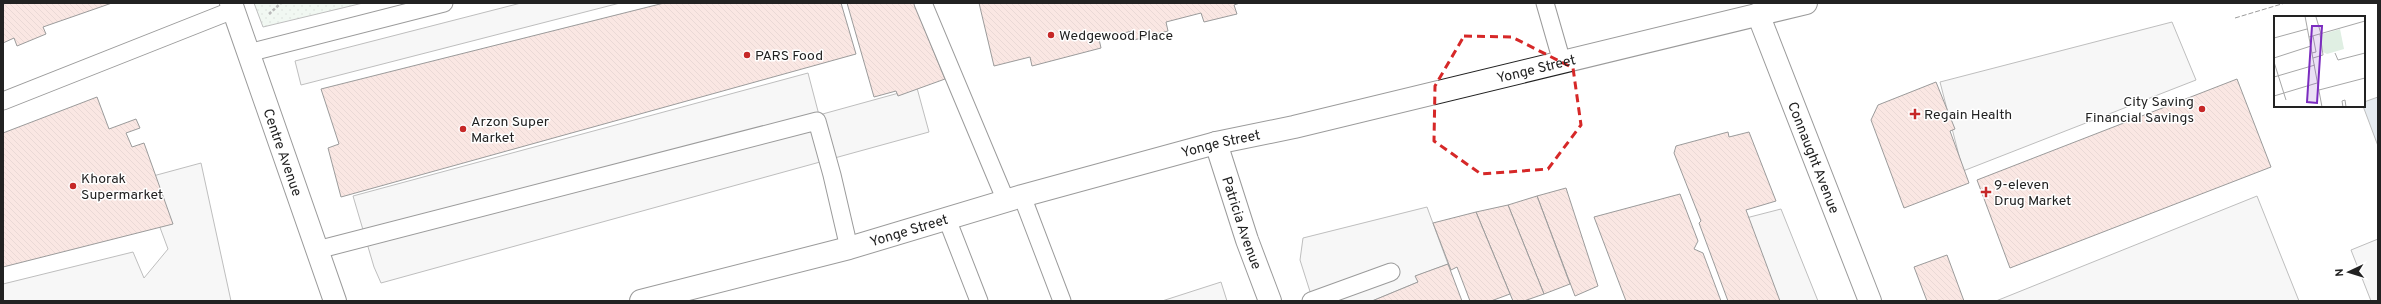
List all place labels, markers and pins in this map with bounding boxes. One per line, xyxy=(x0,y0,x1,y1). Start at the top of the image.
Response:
place label: Wedgewood Place xyxy=(1059,28,1173,45)
marker: Wedgewood Place xyxy=(1046,30,1056,40)
place label: PARS Food xyxy=(755,48,823,65)
marker: PARS Food xyxy=(742,50,752,60)
place label: City Saving Financial Savings xyxy=(2085,94,2194,127)
marker: City Saving Financial Savings xyxy=(2197,104,2207,114)
place label: Regain Health xyxy=(1924,107,2012,124)
marker: Regain Health xyxy=(1909,108,1921,120)
place label: Arzon Super Market xyxy=(471,114,550,147)
marker: Arzon Super Market xyxy=(458,124,468,134)
place label: Khorak Supermarket xyxy=(81,171,163,204)
place label: 9-eleven Drug Market xyxy=(1994,177,2071,210)
marker: Khorak Supermarket xyxy=(68,181,78,191)
marker: 9-eleven Drug Market xyxy=(1981,187,1991,197)

